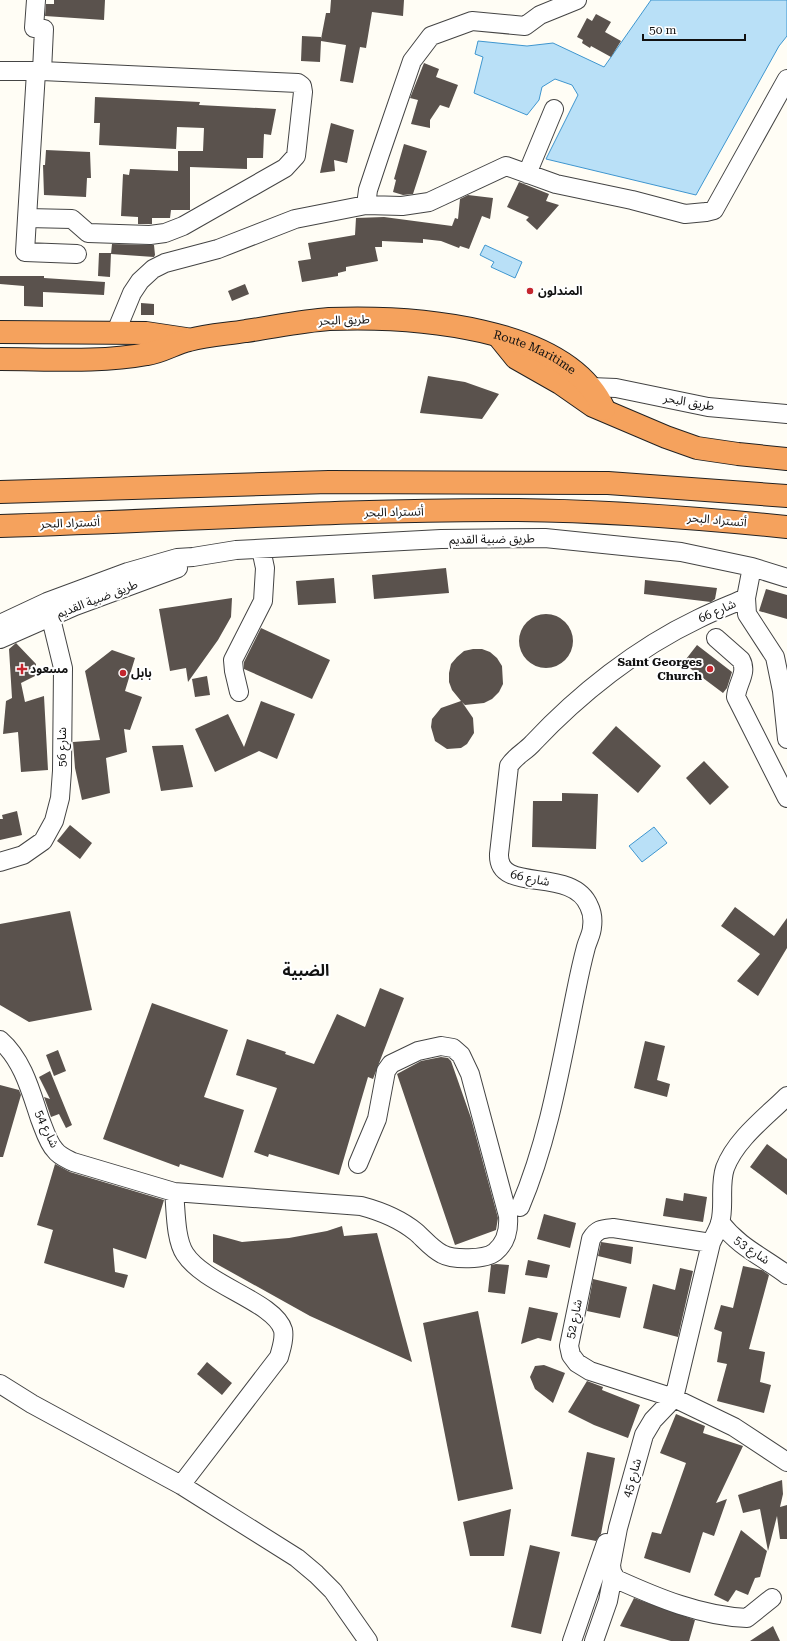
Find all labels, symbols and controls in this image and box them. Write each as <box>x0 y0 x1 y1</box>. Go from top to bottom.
scale bar <box>643 16 745 42</box>
text: 50 m <box>649 23 676 37</box>
place label: المندلون <box>538 284 583 298</box>
marker: المندلون <box>525 286 535 296</box>
street label: طريق البحر <box>317 312 370 329</box>
street label: Route Maritime <box>492 327 579 377</box>
street label: طريق البحر <box>661 390 715 414</box>
street label: أتستراد البحر <box>363 504 424 520</box>
street label: أتستراد البحر <box>686 510 748 530</box>
street label: أتستراد البحر <box>39 514 100 531</box>
street label: طريق ضبية القديم <box>449 531 535 549</box>
street label: طريق ضبية القديم <box>54 577 140 623</box>
street label: شارع 66 <box>696 596 739 627</box>
place label: Saint Georges Church <box>617 655 702 683</box>
place label: مسعود <box>30 662 68 676</box>
marker: مسعود <box>17 664 27 674</box>
marker: Saint Georges Church <box>705 664 715 674</box>
place label: بابل <box>131 666 152 680</box>
marker: بابل <box>118 668 128 678</box>
street label: شارع 56 <box>55 727 71 767</box>
street label: شارع 66 <box>509 867 551 891</box>
district label: الضبية <box>283 961 329 980</box>
street label: شارع 54 <box>30 1108 62 1151</box>
street label: شارع 53 <box>730 1233 772 1269</box>
street label: شارع 52 <box>563 1298 587 1340</box>
street label: شارع 45 <box>620 1457 646 1500</box>

